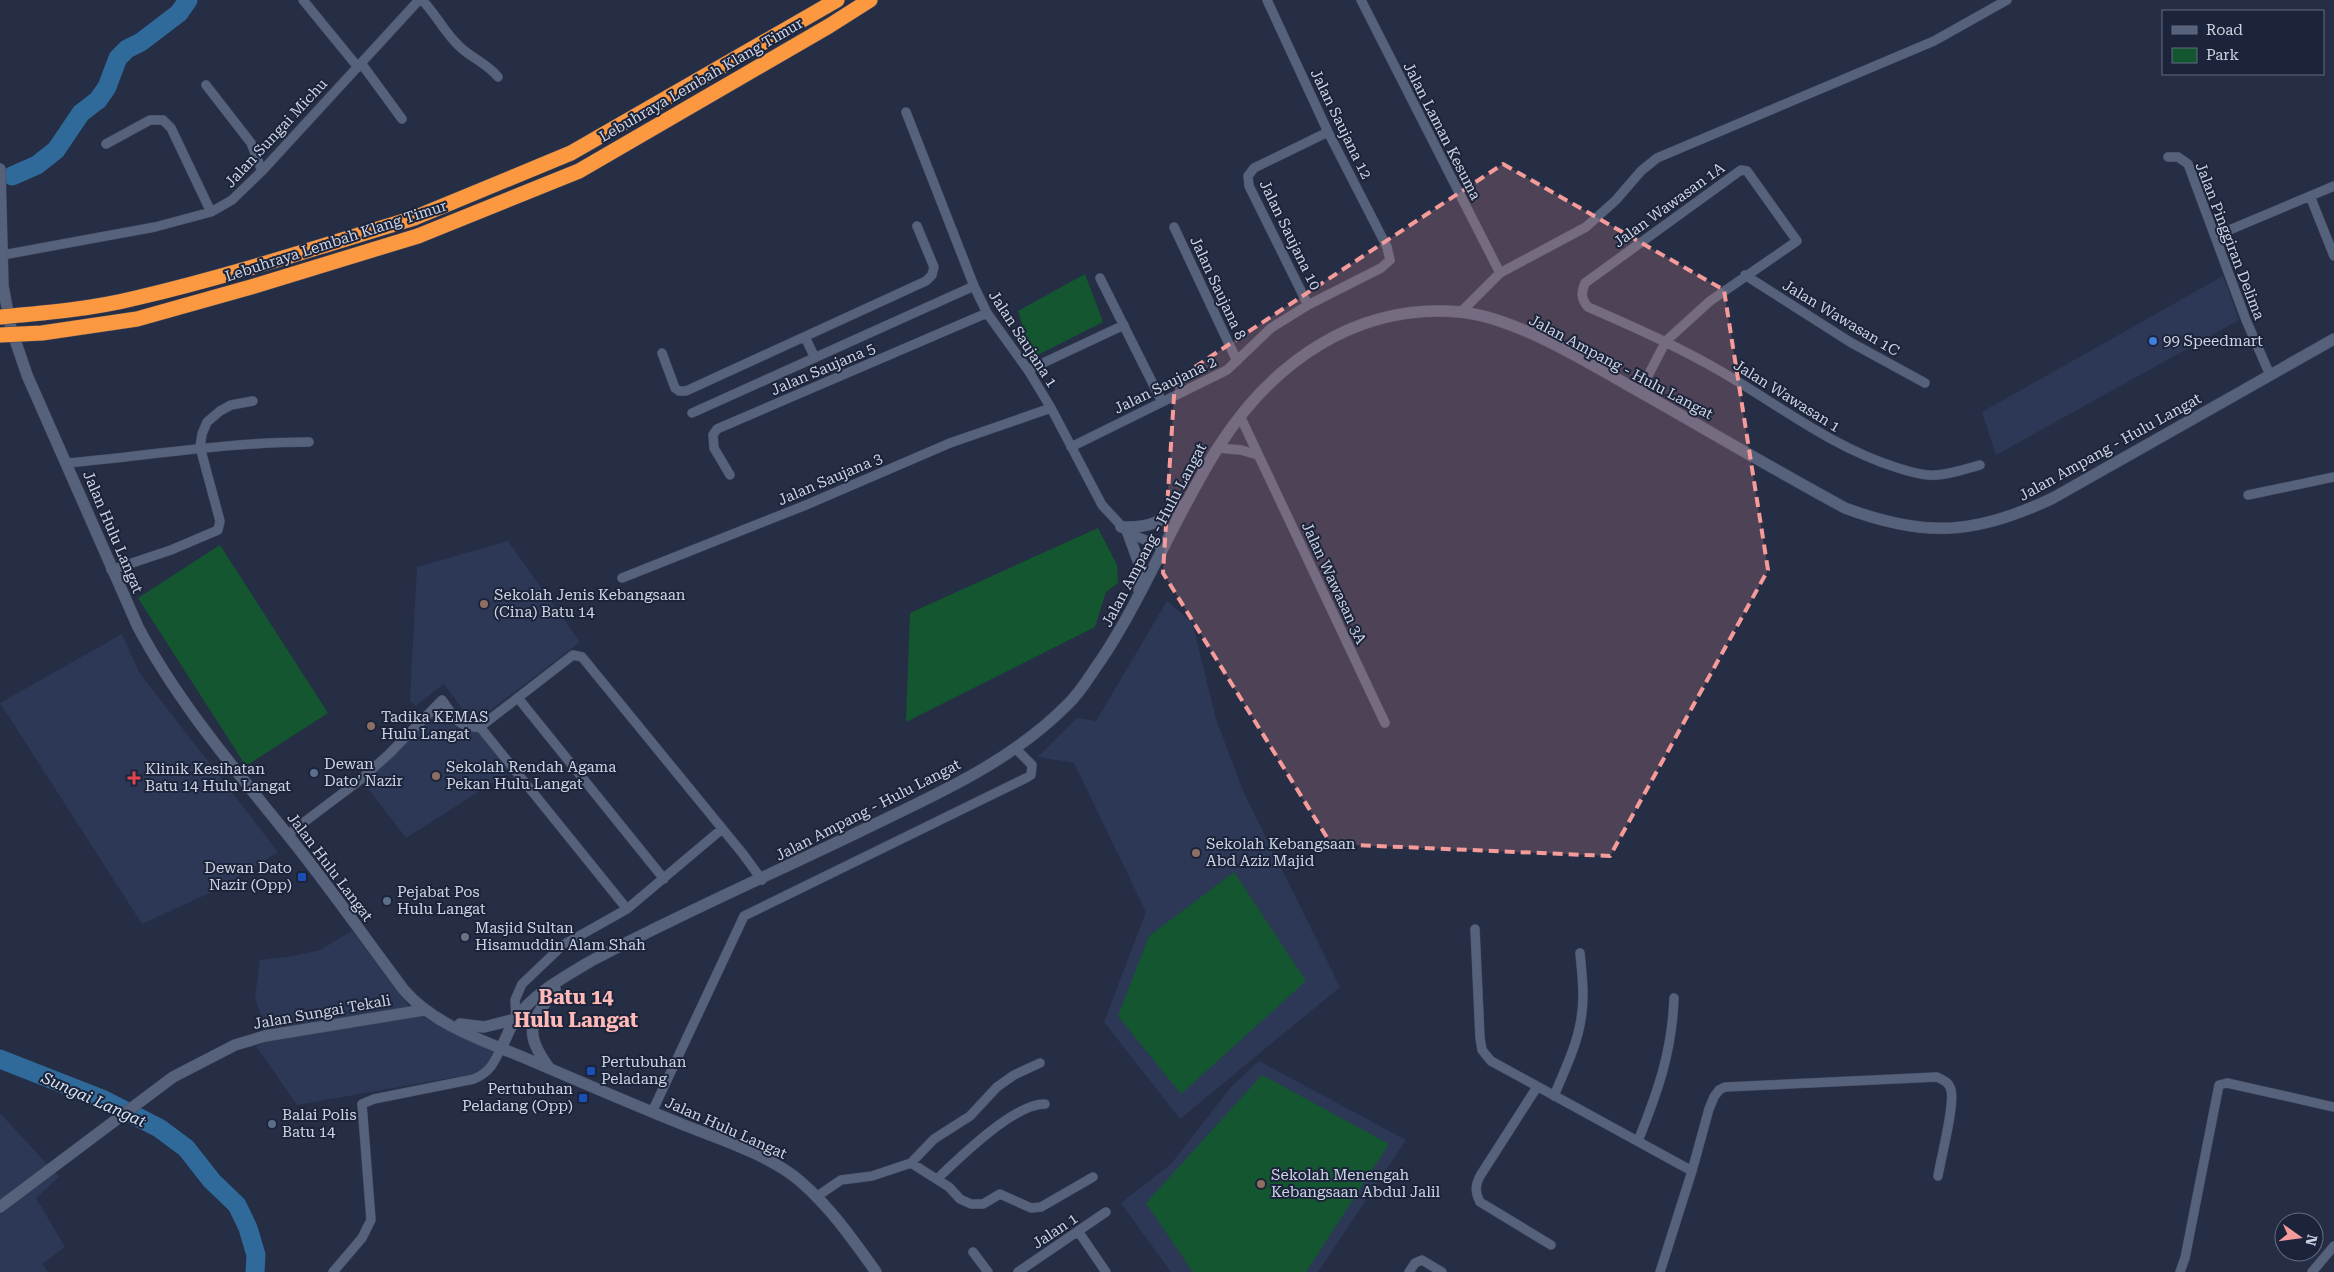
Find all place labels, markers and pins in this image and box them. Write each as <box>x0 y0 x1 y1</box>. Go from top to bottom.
place label: 99 Speedmart <box>2163 332 2263 350</box>
marker: 99 Speedmart <box>2147 335 2159 347</box>
place label: Sekolah Jenis Kebangsaan (Cina) Batu 14 <box>494 586 686 621</box>
marker: Sekolah Jenis Kebangsaan (Cina) Batu 14 <box>478 598 490 610</box>
place label: Tadika KEMAS Hulu Langat <box>381 708 488 743</box>
marker: Tadika KEMAS Hulu Langat <box>365 720 377 732</box>
place label: Dewan Dato' Nazir <box>324 755 403 790</box>
place label: Sekolah Rendah Agama Pekan Hulu Langat <box>446 758 616 793</box>
place label: Klinik Kesihatan Batu 14 Hulu Langat <box>145 760 291 795</box>
marker: Dewan Dato' Nazir <box>308 767 320 779</box>
marker: Sekolah Rendah Agama Pekan Hulu Langat <box>430 770 442 782</box>
marker: Klinik Kesihatan Batu 14 Hulu Langat <box>127 771 141 785</box>
place label: Sekolah Kebangsaan Abd Aziz Majid <box>1206 835 1356 870</box>
marker: Sekolah Kebangsaan Abd Aziz Majid <box>1190 847 1202 859</box>
place label: Dewan Dato Nazir (Opp) <box>204 859 292 894</box>
marker: Dewan Dato Nazir (Opp) <box>296 871 308 883</box>
place label: Pejabat Pos Hulu Langat <box>397 883 486 918</box>
marker: Pejabat Pos Hulu Langat <box>381 895 393 907</box>
place label: Masjid Sultan Hisamuddin Alam Shah <box>475 919 646 954</box>
marker: Masjid Sultan Hisamuddin Alam Shah <box>459 931 471 943</box>
place label: Pertubuhan Peladang <box>601 1053 687 1088</box>
marker: Pertubuhan Peladang <box>585 1065 597 1077</box>
place label: Pertubuhan Peladang (Opp) <box>462 1080 573 1115</box>
marker: Pertubuhan Peladang (Opp) <box>577 1092 589 1104</box>
place label: Balai Polis Batu 14 <box>282 1106 357 1141</box>
marker: Balai Polis Batu 14 <box>266 1118 278 1130</box>
place label: Sekolah Menengah Kebangsaan Abdul Jalil <box>1271 1166 1441 1201</box>
marker: Sekolah Menengah Kebangsaan Abdul Jalil <box>1255 1178 1267 1190</box>

